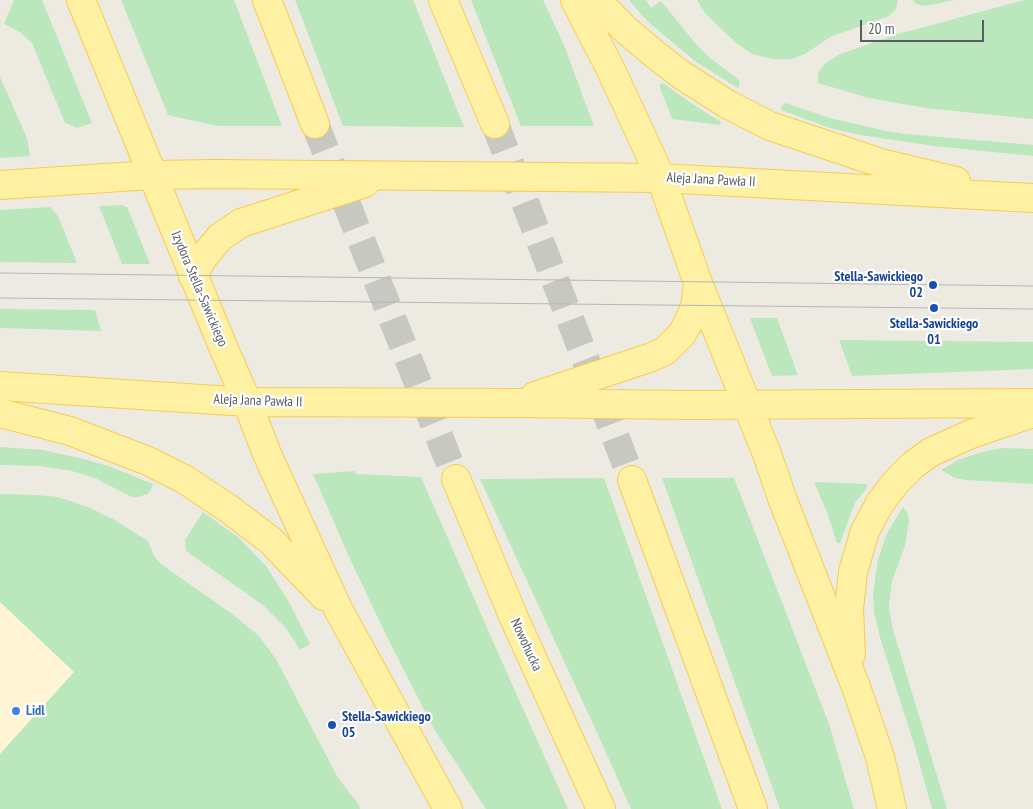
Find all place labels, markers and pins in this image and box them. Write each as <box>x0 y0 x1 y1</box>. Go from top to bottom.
place label: Stella-Sawickiego 02 <box>834 269 923 302</box>
marker: Stella-Sawickiego 02 <box>927 279 939 291</box>
marker: Stella-Sawickiego 01 <box>928 302 940 314</box>
place label: Stella-Sawickiego 01 <box>890 316 978 348</box>
place label: Lidl <box>26 703 45 719</box>
marker: Lidl <box>10 705 22 717</box>
place label: Stella-Sawickiego 05 <box>342 709 431 742</box>
marker: Stella-Sawickiego 05 <box>326 719 338 731</box>

